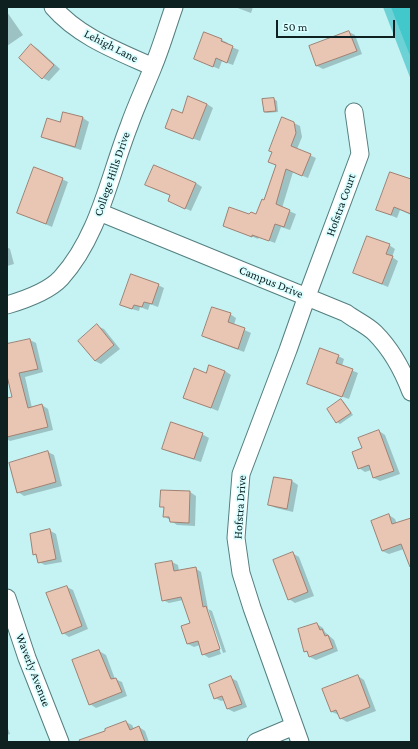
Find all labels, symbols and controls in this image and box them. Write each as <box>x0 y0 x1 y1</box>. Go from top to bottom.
scale bar <box>278 12 397 38</box>
text: 50 m <box>283 20 307 34</box>
street label: Lehigh Lane <box>82 26 140 66</box>
street label: College Hills Drive <box>91 130 133 218</box>
street label: Hofstra Court <box>323 172 359 238</box>
street label: Campus Drive <box>237 263 305 301</box>
street label: Hofstra Drive <box>231 475 249 539</box>
street label: Waverly Avenue <box>12 631 54 709</box>

